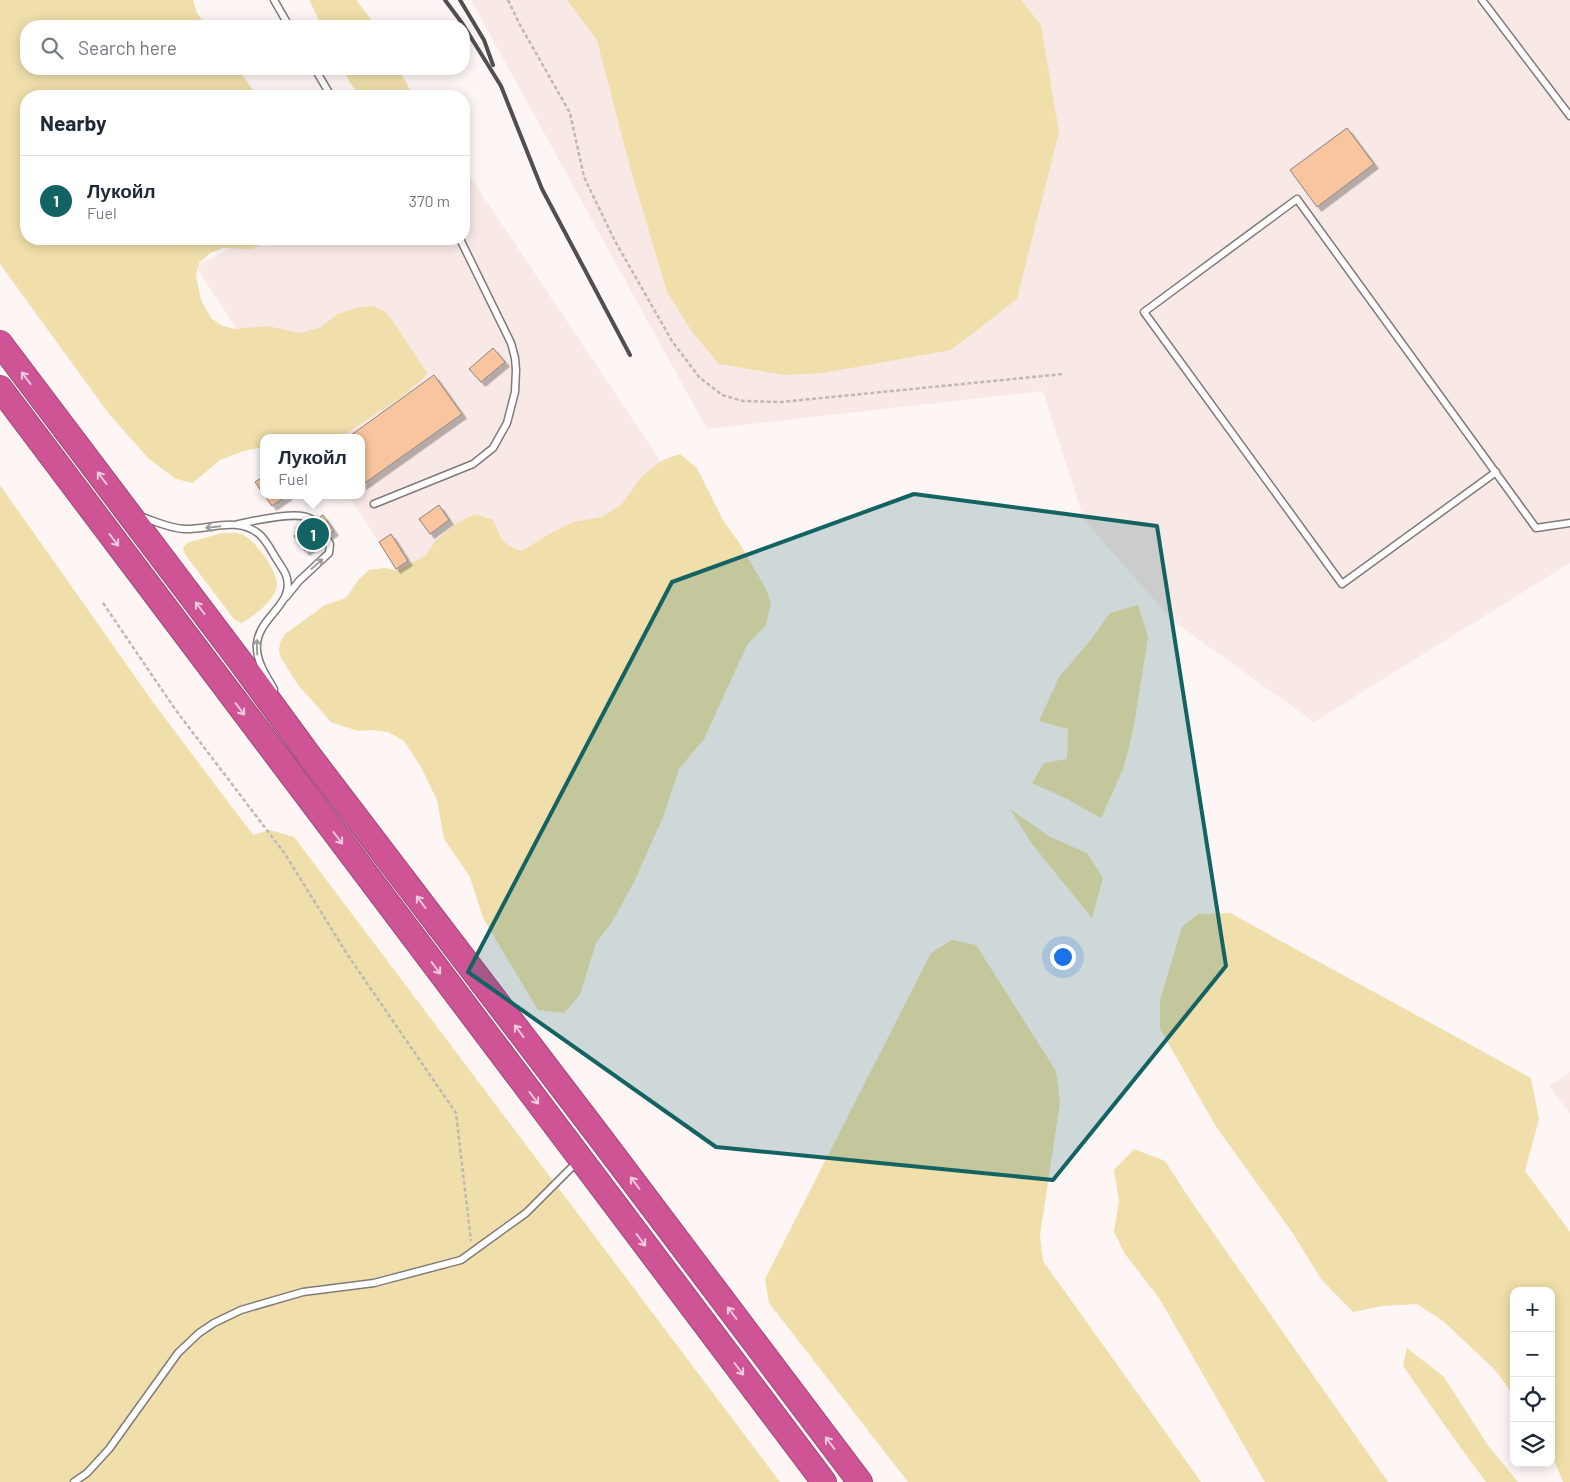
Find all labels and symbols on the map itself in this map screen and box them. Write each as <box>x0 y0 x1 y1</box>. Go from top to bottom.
one-way arrow <box>21 372 32 385</box>
one-way arrow <box>97 472 108 485</box>
pin: 1 <box>297 515 329 553</box>
one-way arrow <box>205 522 221 532</box>
one-way arrow <box>109 533 119 547</box>
one-way arrow <box>311 559 324 570</box>
one-way arrow <box>195 602 206 615</box>
one-way arrow <box>253 640 262 656</box>
one-way arrow <box>235 702 245 716</box>
one-way arrow <box>333 831 343 845</box>
one-way arrow <box>415 896 426 909</box>
your location <box>1050 944 1076 970</box>
one-way arrow <box>431 961 441 975</box>
one-way arrow <box>514 1024 524 1038</box>
one-way arrow <box>529 1091 539 1105</box>
one-way arrow <box>629 1177 640 1190</box>
one-way arrow <box>636 1233 646 1247</box>
one-way arrow <box>727 1307 738 1320</box>
one-way arrow <box>733 1362 744 1375</box>
one-way arrow <box>825 1436 835 1450</box>

